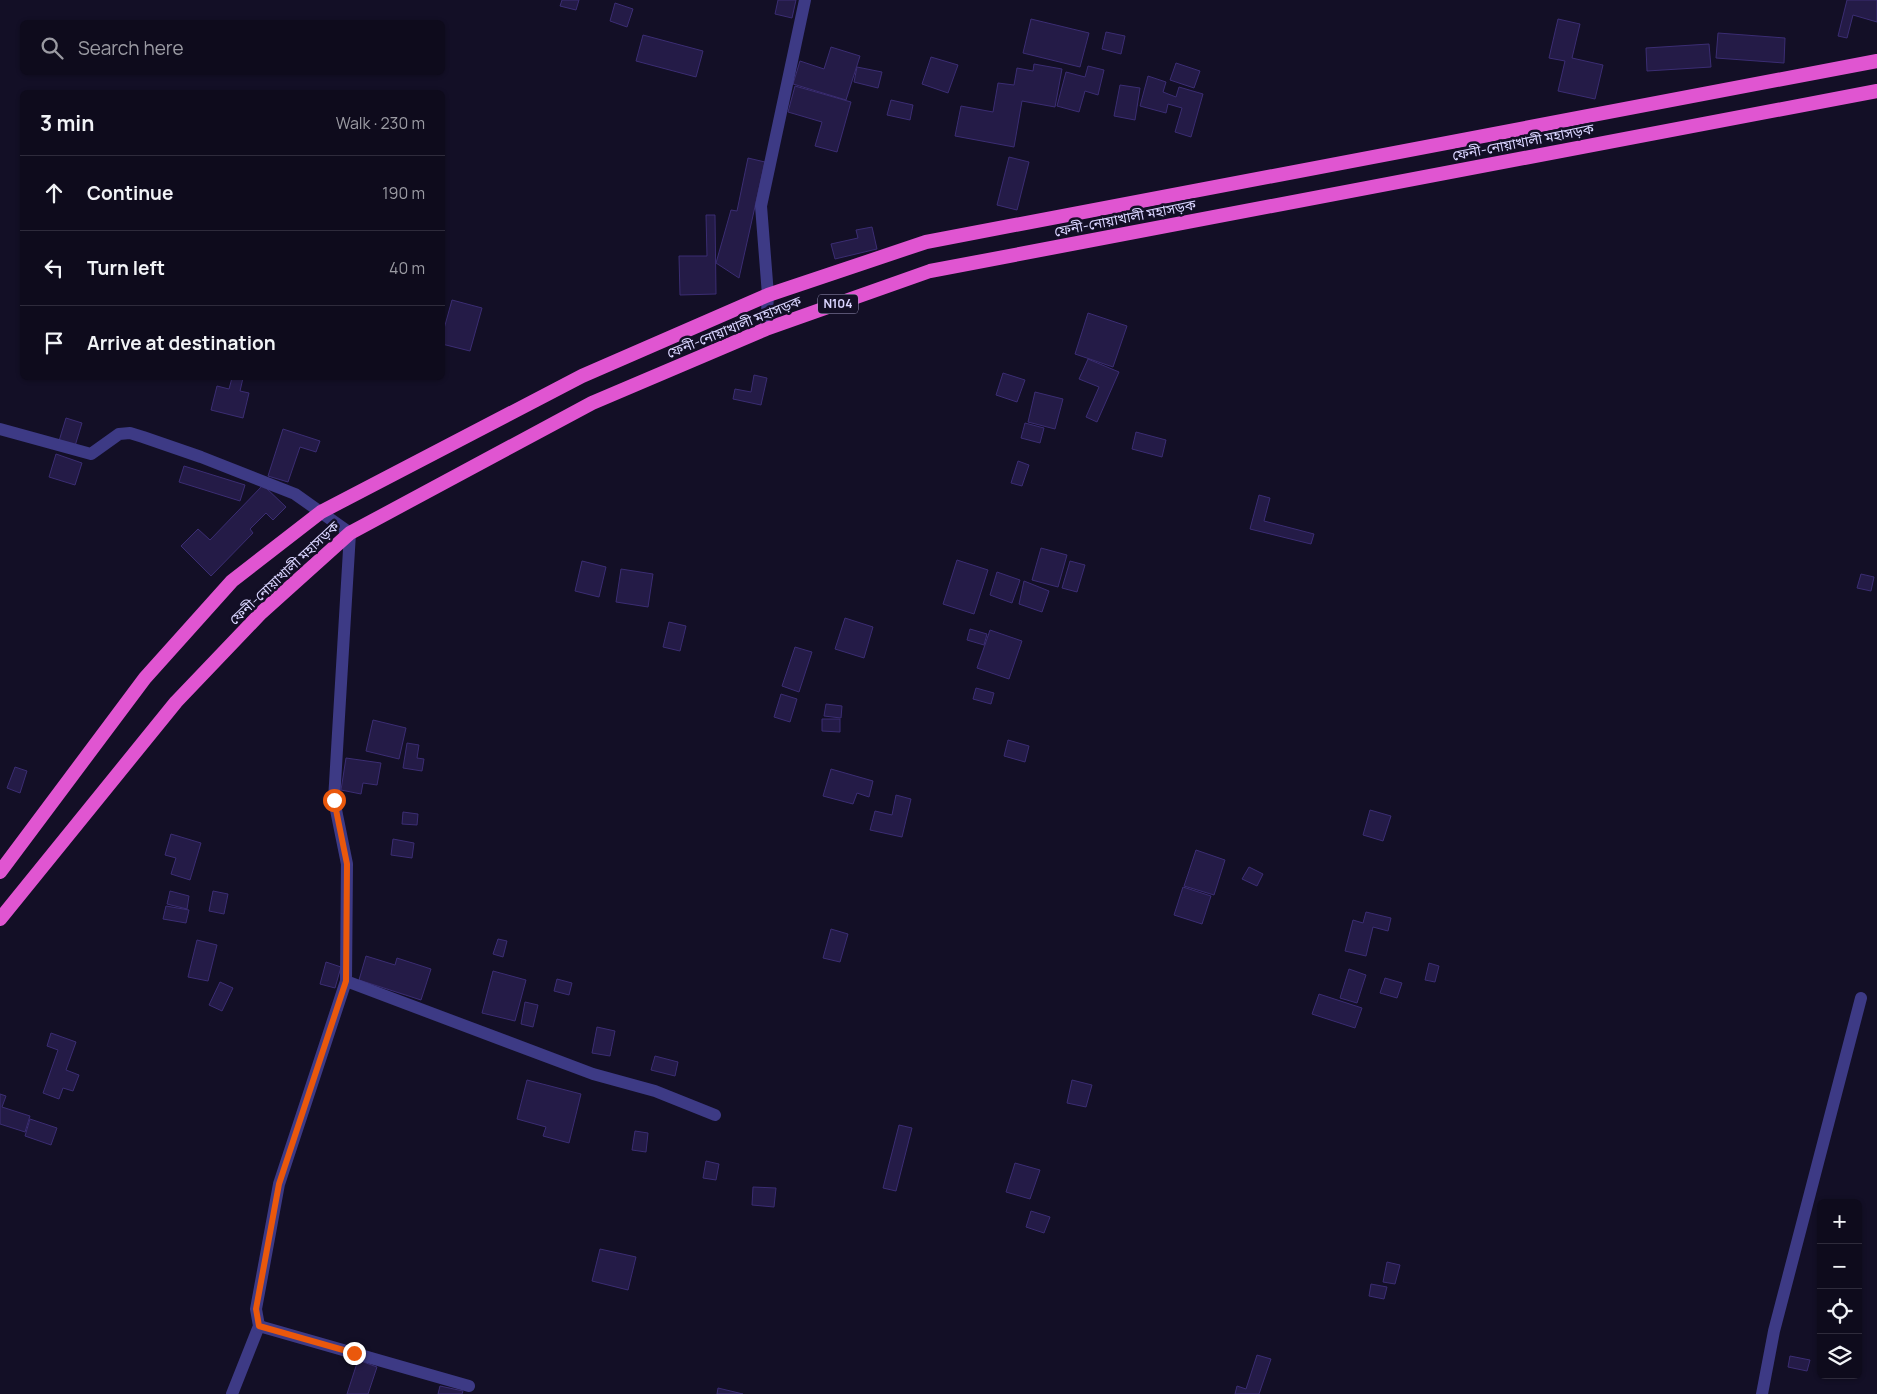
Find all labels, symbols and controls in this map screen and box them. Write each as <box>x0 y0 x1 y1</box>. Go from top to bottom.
search box <box>20 20 445 75</box>
icon: search <box>38 34 66 62</box>
text: Search here <box>78 35 184 61</box>
text: 3 min <box>40 109 94 137</box>
text: Walk · 230 m <box>336 112 425 134</box>
street label: ফেনী-নোয়াখালী মহাসড়ক <box>1450 118 1596 165</box>
icon: ahead <box>40 179 68 207</box>
text: Continue <box>87 180 173 206</box>
text: 190 m <box>382 182 425 204</box>
street label: ফেনী-নোয়াখালী মহাসড়ক <box>1052 194 1198 241</box>
icon: left <box>40 254 68 282</box>
text: Turn left <box>87 255 165 281</box>
text: 40 m <box>389 257 425 279</box>
street label: ফেনী-নোয়াখালী মহাসড়ক <box>664 291 805 362</box>
road number: N104 <box>818 294 858 314</box>
icon: arrive <box>40 329 68 357</box>
text: Arrive at destination <box>87 330 276 356</box>
street label: ফেনী-নোয়াখালী মহাসড়ক <box>225 516 343 629</box>
route start <box>323 789 346 812</box>
map controls <box>1817 1199 1862 1379</box>
button: + <box>1817 1199 1862 1244</box>
button: − <box>1817 1244 1862 1289</box>
button: locate <box>1817 1289 1862 1334</box>
button: layers <box>1817 1334 1862 1379</box>
route end <box>343 1342 366 1365</box>

